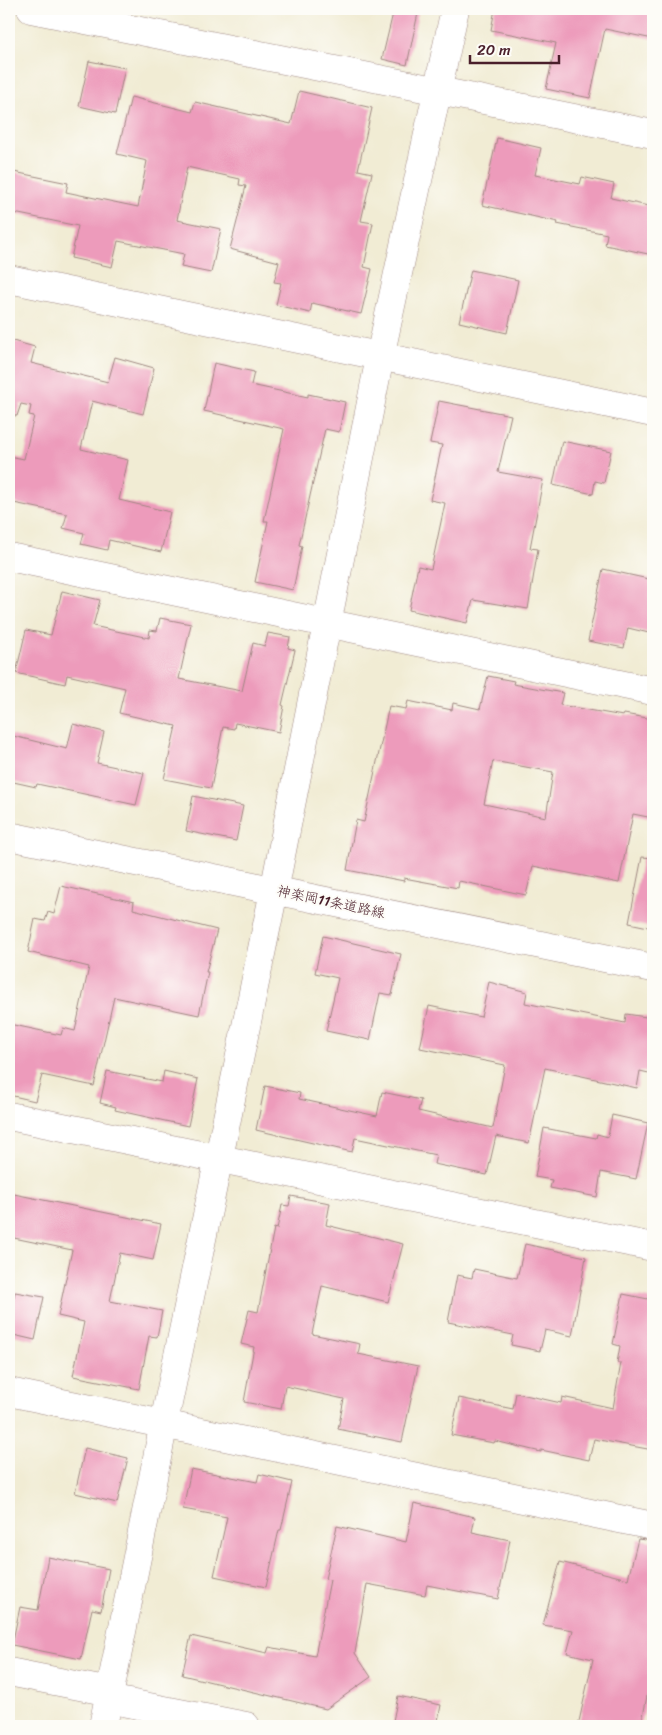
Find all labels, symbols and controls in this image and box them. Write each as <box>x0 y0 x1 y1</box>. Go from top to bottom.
scale bar <box>470 32 558 64</box>
text: 20 m <box>477 37 511 63</box>
street label: 神楽岡11条道路線 <box>275 878 387 926</box>

